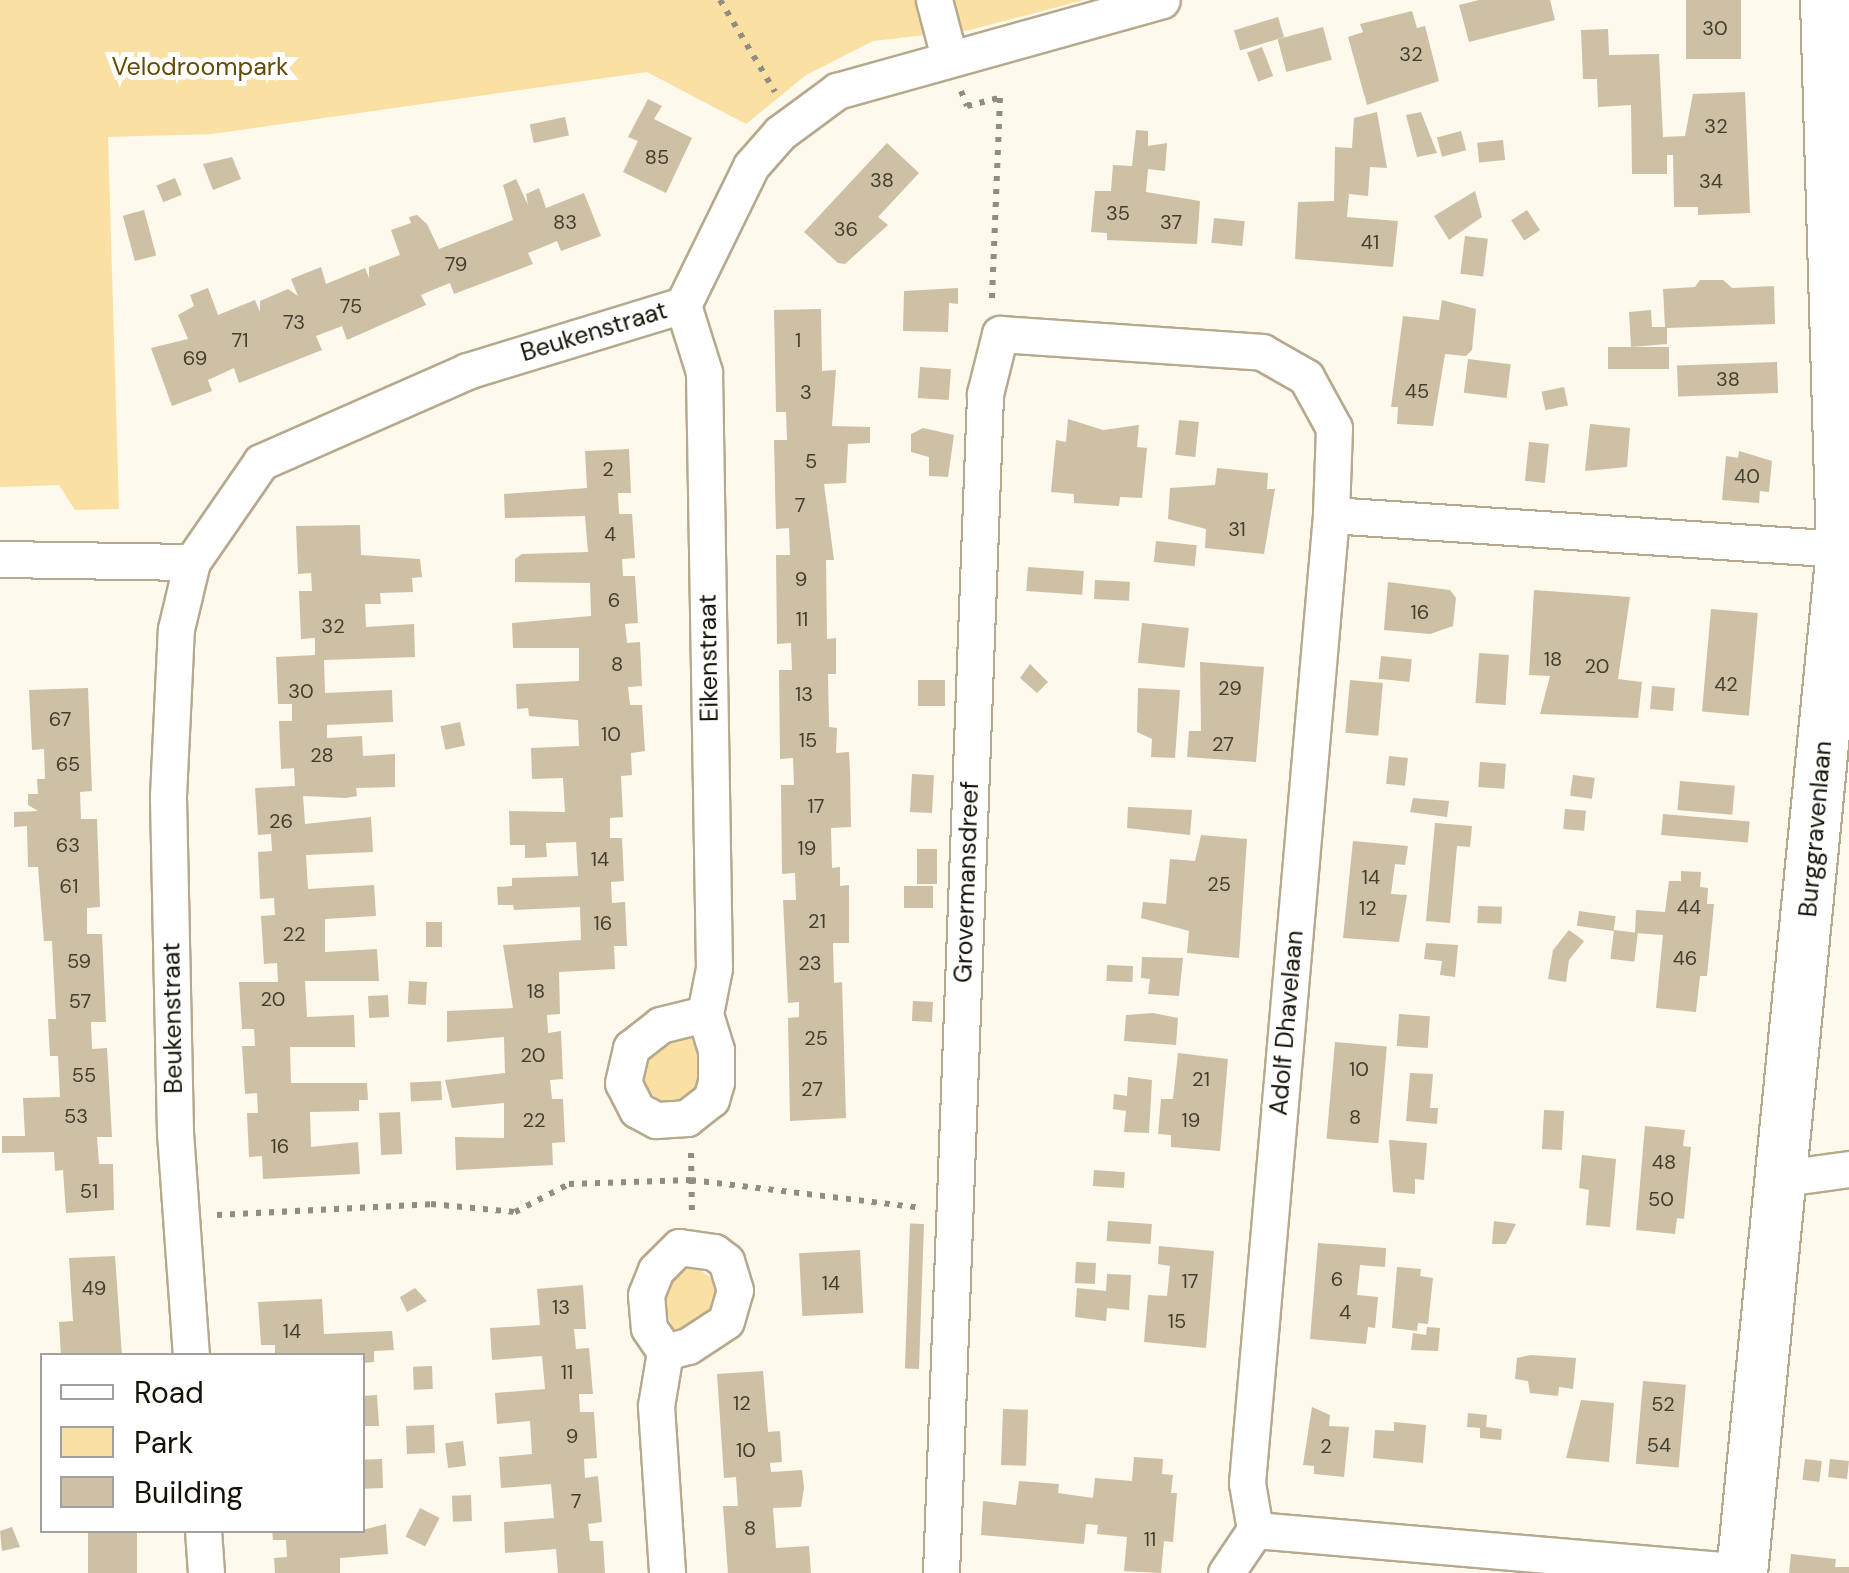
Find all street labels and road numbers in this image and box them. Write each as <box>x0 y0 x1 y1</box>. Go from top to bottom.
street label: Beukenstraat <box>517 296 671 368</box>
street label: Eikenstraat <box>693 594 725 722</box>
street label: Burggravenlaan <box>1793 740 1839 918</box>
street label: Grovermansdreef <box>948 781 986 983</box>
street label: Adolf Dhavelaan <box>1264 929 1310 1117</box>
street label: Beukenstraat <box>157 942 189 1094</box>

